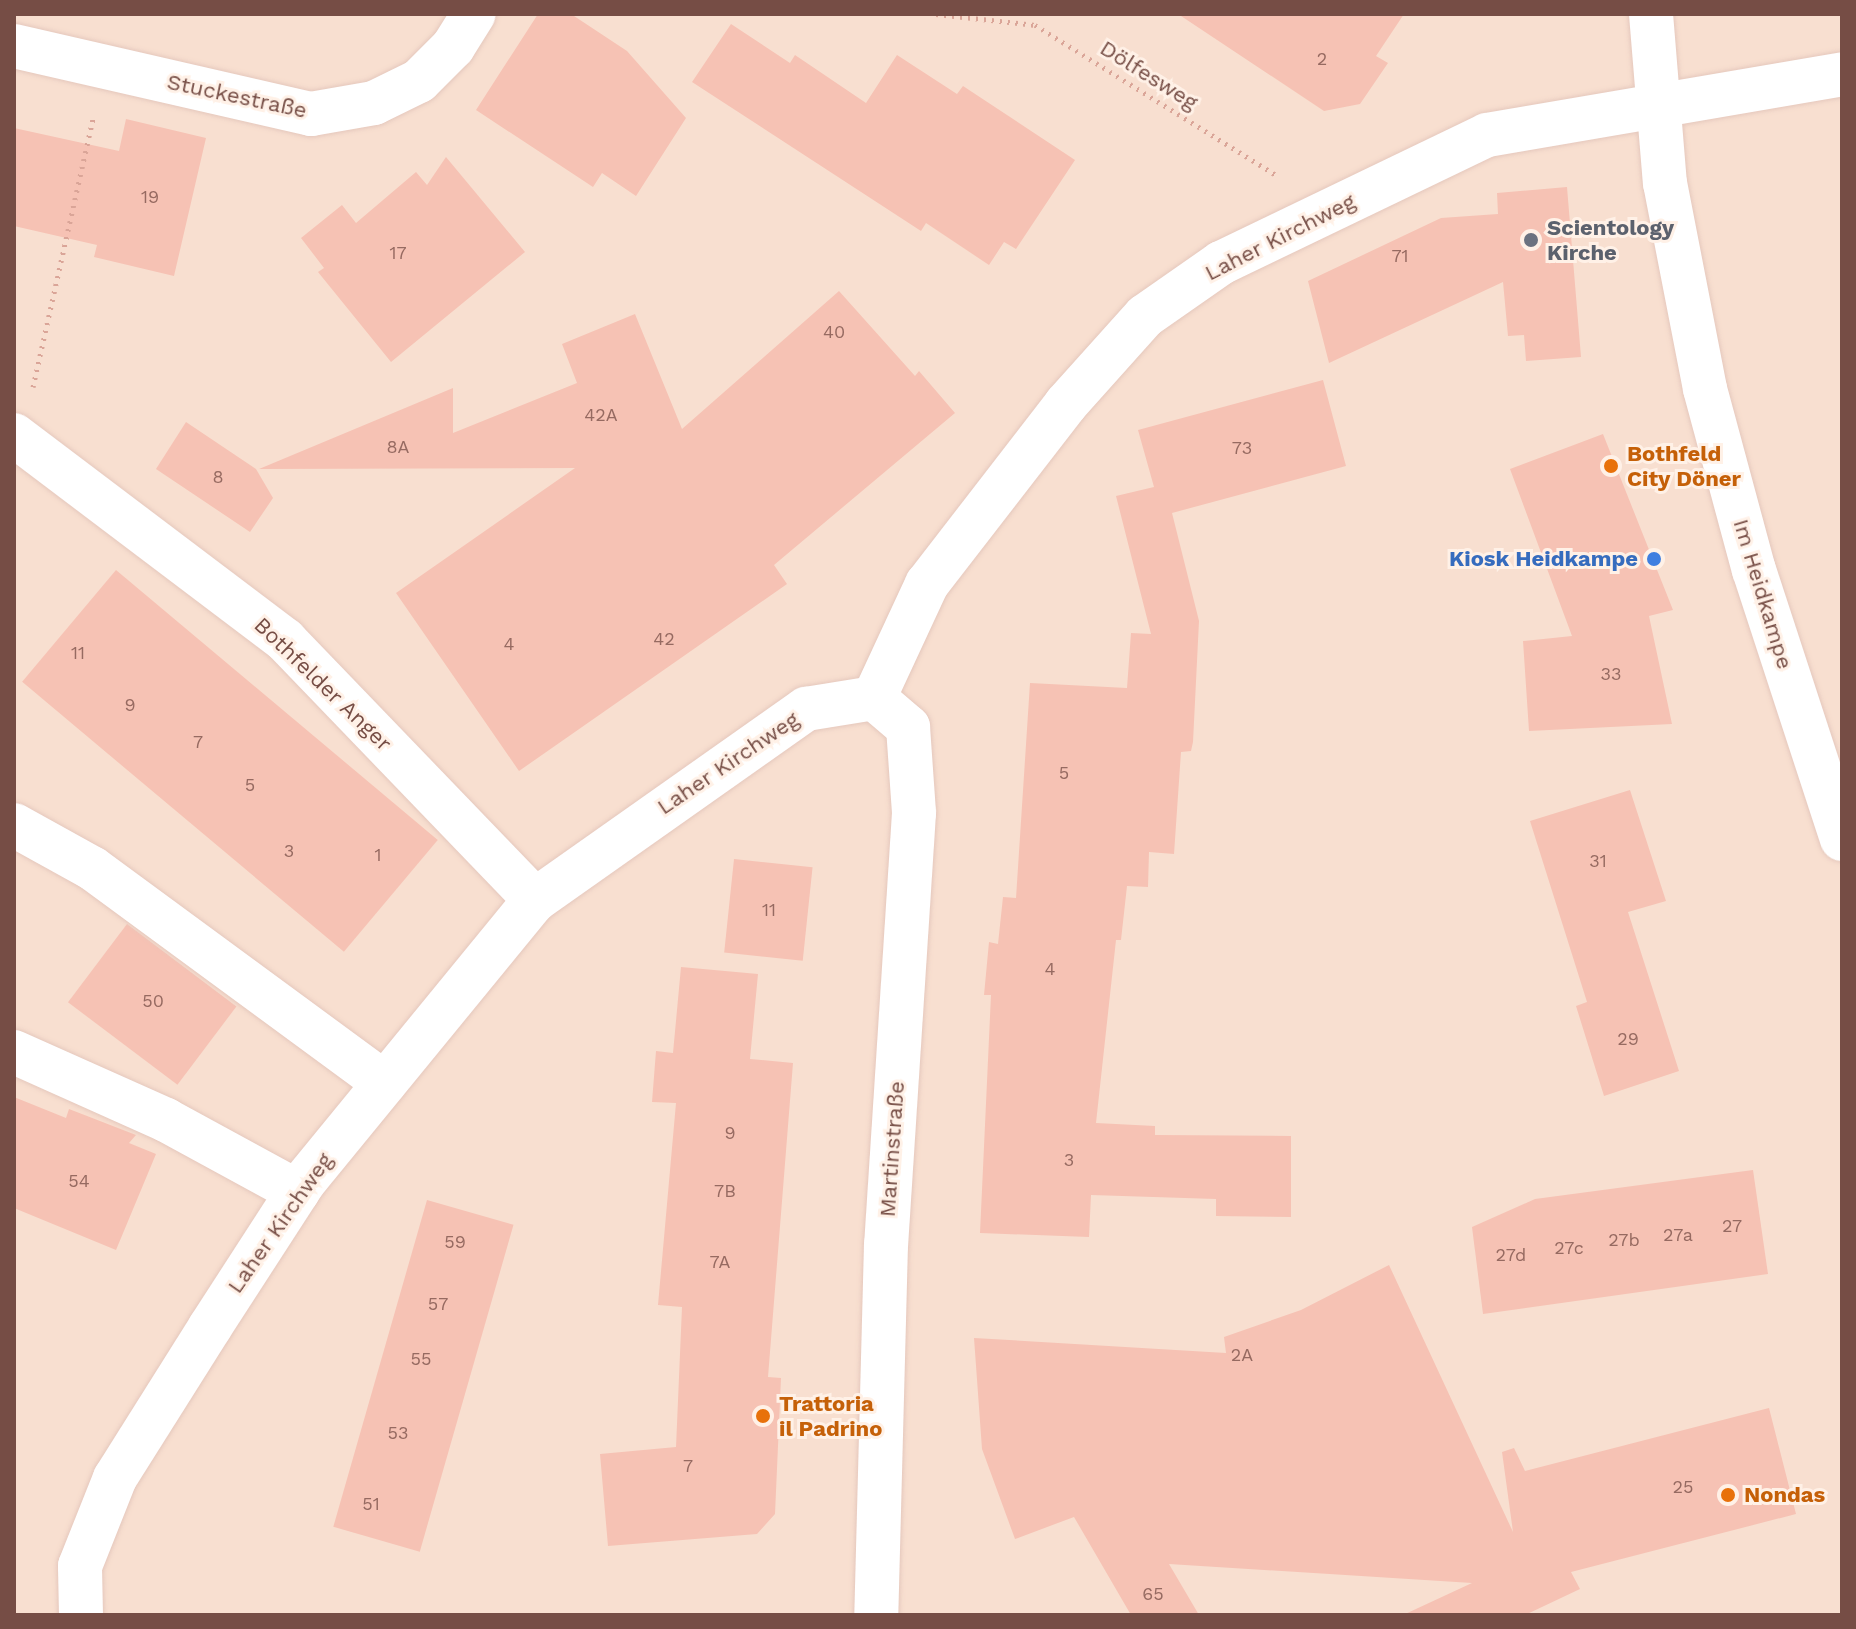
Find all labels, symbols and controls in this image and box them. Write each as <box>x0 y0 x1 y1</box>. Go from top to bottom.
street label: Dölfesweg <box>1095 35 1203 115</box>
house number: 2 <box>1317 48 1327 70</box>
street label: Stuckestraße <box>165 68 309 124</box>
house number: 19 <box>141 186 159 208</box>
street label: Laher Kirchweg <box>1200 188 1360 286</box>
place label: Scientology Kirche <box>1547 214 1674 266</box>
marker: Scientology Kirche <box>1522 231 1540 249</box>
house number: 17 <box>389 242 407 264</box>
house number: 71 <box>1391 245 1409 267</box>
house number: 40 <box>823 321 845 343</box>
house number: 42A <box>584 404 618 426</box>
house number: 8A <box>387 436 409 458</box>
house number: 73 <box>1232 437 1252 459</box>
place label: Bothfeld City Döner <box>1627 440 1741 492</box>
marker: Bothfeld City Döner <box>1602 457 1620 475</box>
house number: 8 <box>212 466 224 488</box>
street label: Im Heidkampe <box>1728 516 1798 672</box>
place label: Kiosk Heidkampe <box>1449 546 1638 572</box>
marker: Kiosk Heidkampe <box>1645 550 1663 568</box>
street label: Bothfelder Anger <box>248 611 398 757</box>
house number: 42 <box>653 628 675 650</box>
house number: 4 <box>504 633 514 655</box>
house number: 11 <box>71 642 85 664</box>
house number: 33 <box>1601 663 1621 685</box>
house number: 9 <box>124 694 136 716</box>
street label: Laher Kirchweg <box>652 706 804 820</box>
house number: 7 <box>193 731 203 753</box>
house number: 5 <box>1059 762 1069 784</box>
house number: 5 <box>245 774 255 796</box>
house number: 3 <box>284 840 294 862</box>
house number: 1 <box>374 844 382 866</box>
house number: 31 <box>1589 850 1607 872</box>
house number: 11 <box>762 899 776 921</box>
house number: 4 <box>1045 958 1055 980</box>
house number: 50 <box>142 990 164 1012</box>
house number: 29 <box>1617 1028 1639 1050</box>
street label: Martinstraße <box>874 1080 910 1218</box>
house number: 9 <box>724 1122 736 1144</box>
street label: Laher Kirchweg <box>222 1148 338 1298</box>
house number: 3 <box>1064 1149 1074 1171</box>
house number: 54 <box>68 1170 90 1192</box>
house number: 7B <box>714 1180 736 1202</box>
house number: 27 <box>1722 1215 1742 1237</box>
house number: 27a <box>1663 1224 1693 1246</box>
house number: 27b <box>1608 1229 1640 1251</box>
house number: 59 <box>444 1231 466 1253</box>
house number: 27c <box>1554 1237 1584 1259</box>
house number: 27d <box>1496 1244 1526 1266</box>
house number: 7A <box>710 1251 730 1273</box>
house number: 57 <box>428 1293 448 1315</box>
house number: 2A <box>1231 1344 1253 1366</box>
house number: 55 <box>411 1348 431 1370</box>
place label: Trattoria il Padrino <box>779 1390 883 1442</box>
marker: Trattoria il Padrino <box>754 1407 772 1425</box>
house number: 53 <box>388 1422 408 1444</box>
house number: 7 <box>683 1455 693 1477</box>
house number: 25 <box>1673 1476 1693 1498</box>
place label: Nondas <box>1744 1482 1825 1508</box>
marker: Nondas <box>1719 1486 1737 1504</box>
house number: 51 <box>362 1493 380 1515</box>
house number: 65 <box>1142 1583 1164 1605</box>

